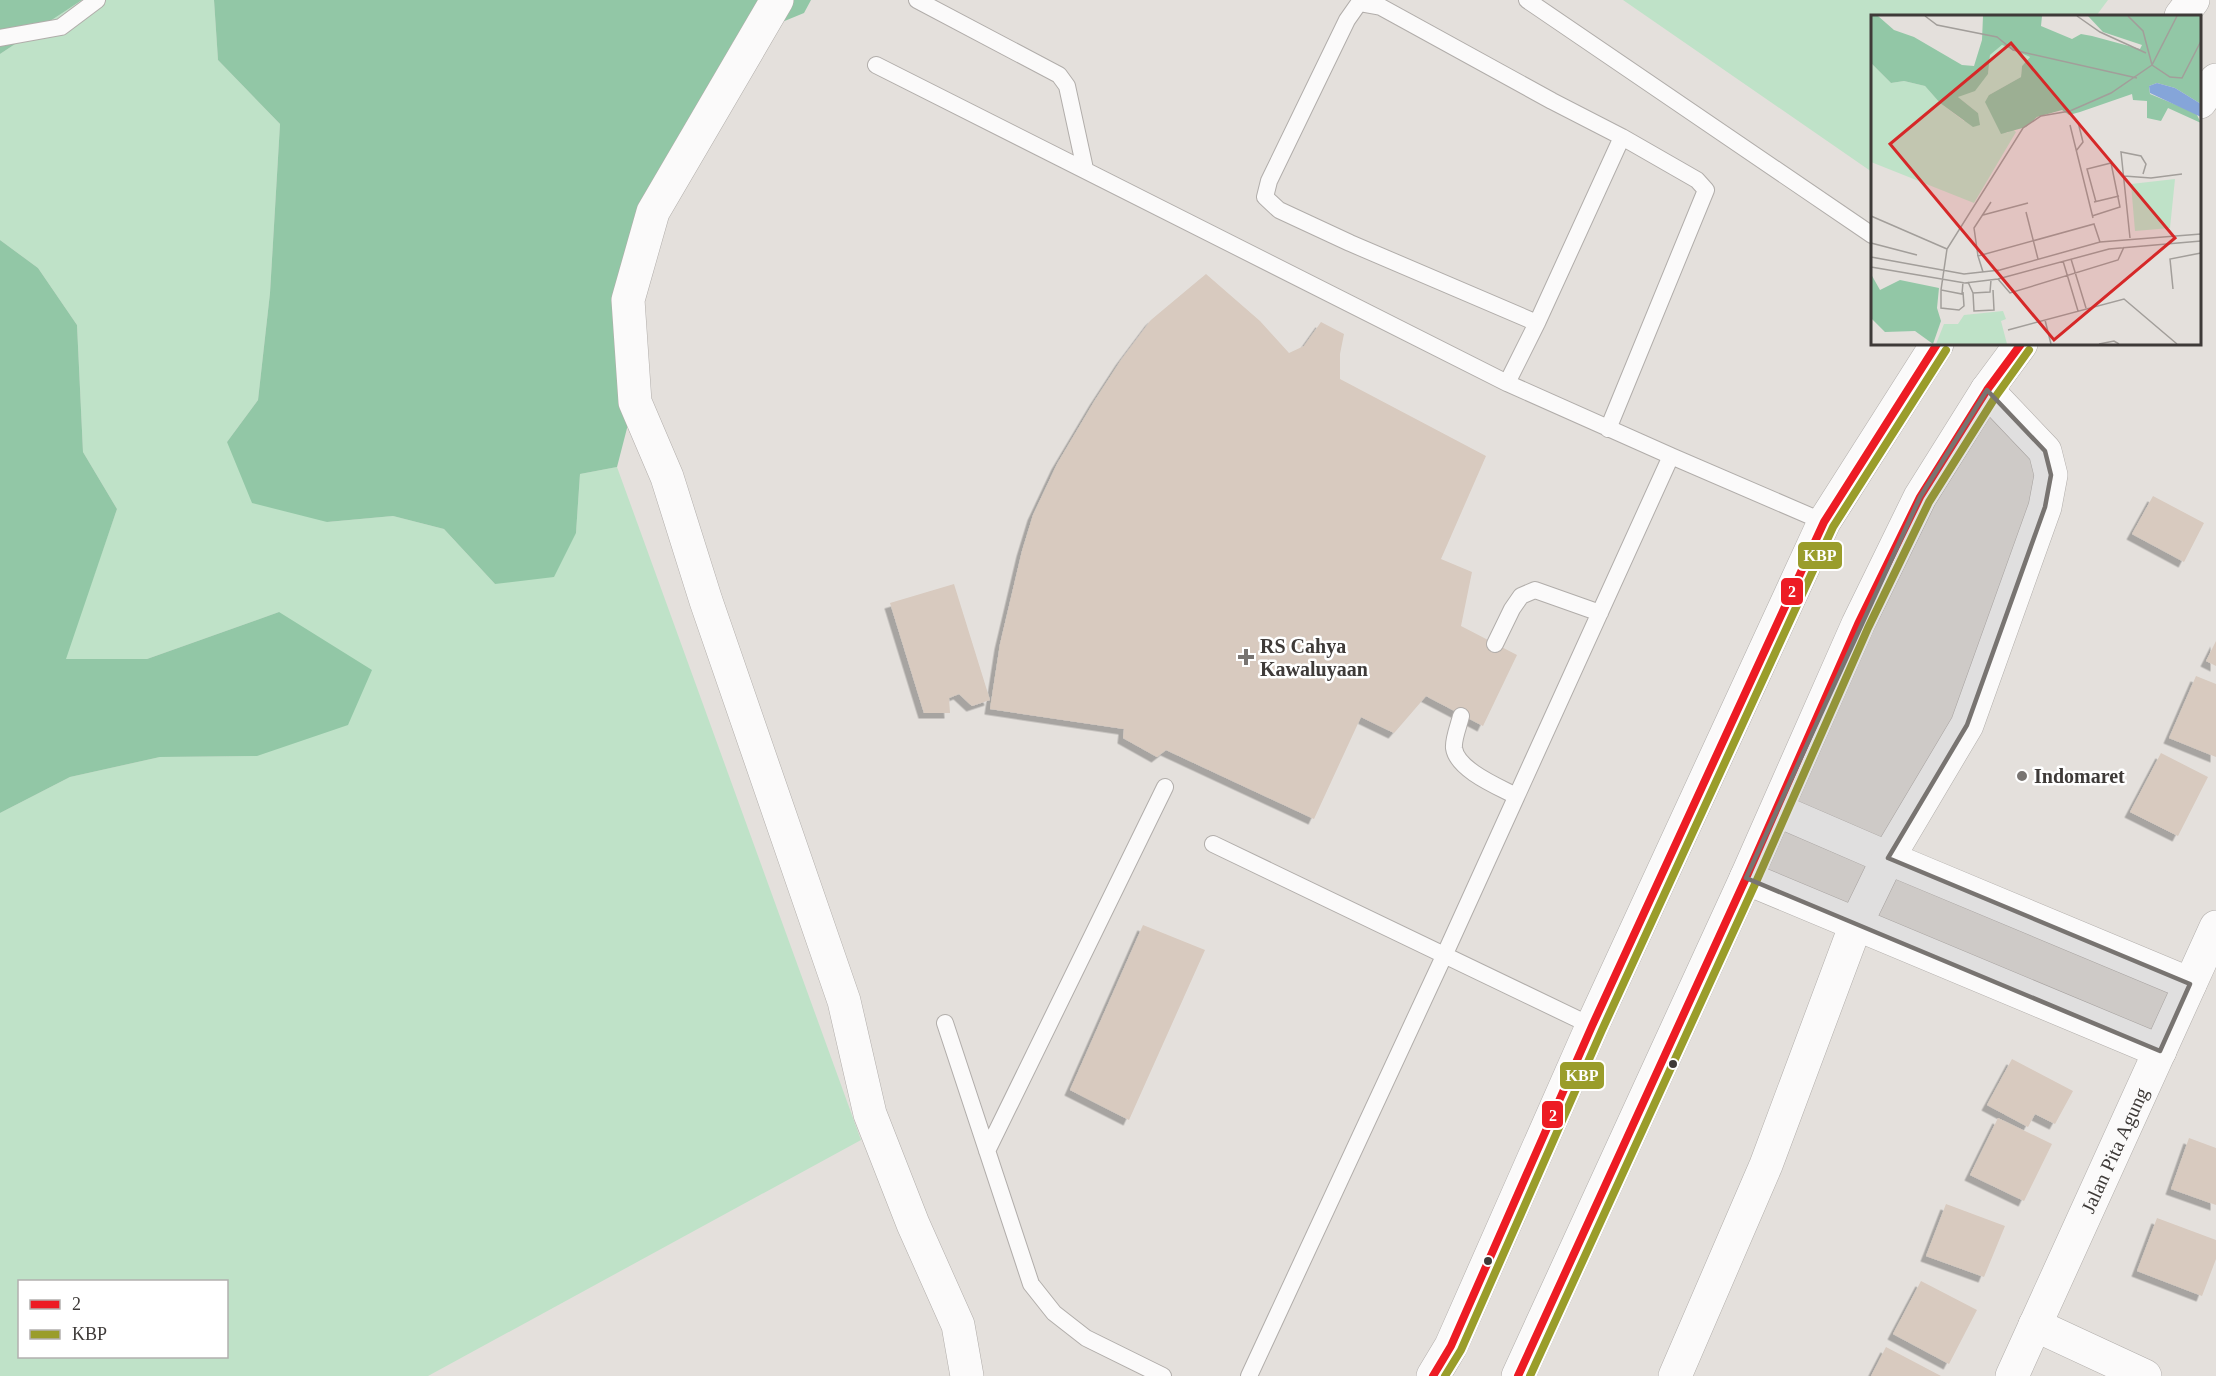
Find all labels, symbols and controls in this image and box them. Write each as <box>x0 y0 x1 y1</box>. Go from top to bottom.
inset map <box>1871 15 2201 345</box>
line badge: KBP <box>1797 541 1843 570</box>
text: KBP <box>1804 547 1837 564</box>
line badge: 2 <box>1780 577 1804 606</box>
text: 2 <box>1788 583 1796 600</box>
place label: RS Cahya Kawaluyaan <box>1260 635 1368 681</box>
marker: RS Cahya Kawaluyaan <box>1237 648 1255 666</box>
place label: Indomaret <box>2034 765 2125 787</box>
marker: Indomaret <box>2015 769 2029 783</box>
unlabelled marker <box>1667 1058 1679 1070</box>
line badge: KBP <box>1559 1061 1605 1090</box>
text: KBP <box>1566 1067 1599 1084</box>
street label: Jalan Pita Agung <box>2077 1084 2154 1217</box>
line badge: 2 <box>1541 1100 1564 1129</box>
text: 2 <box>1549 1107 1557 1124</box>
unlabelled marker <box>1482 1255 1494 1267</box>
legend <box>18 1280 228 1358</box>
text: 2 <box>72 1294 81 1314</box>
text: KBP <box>72 1324 107 1344</box>

